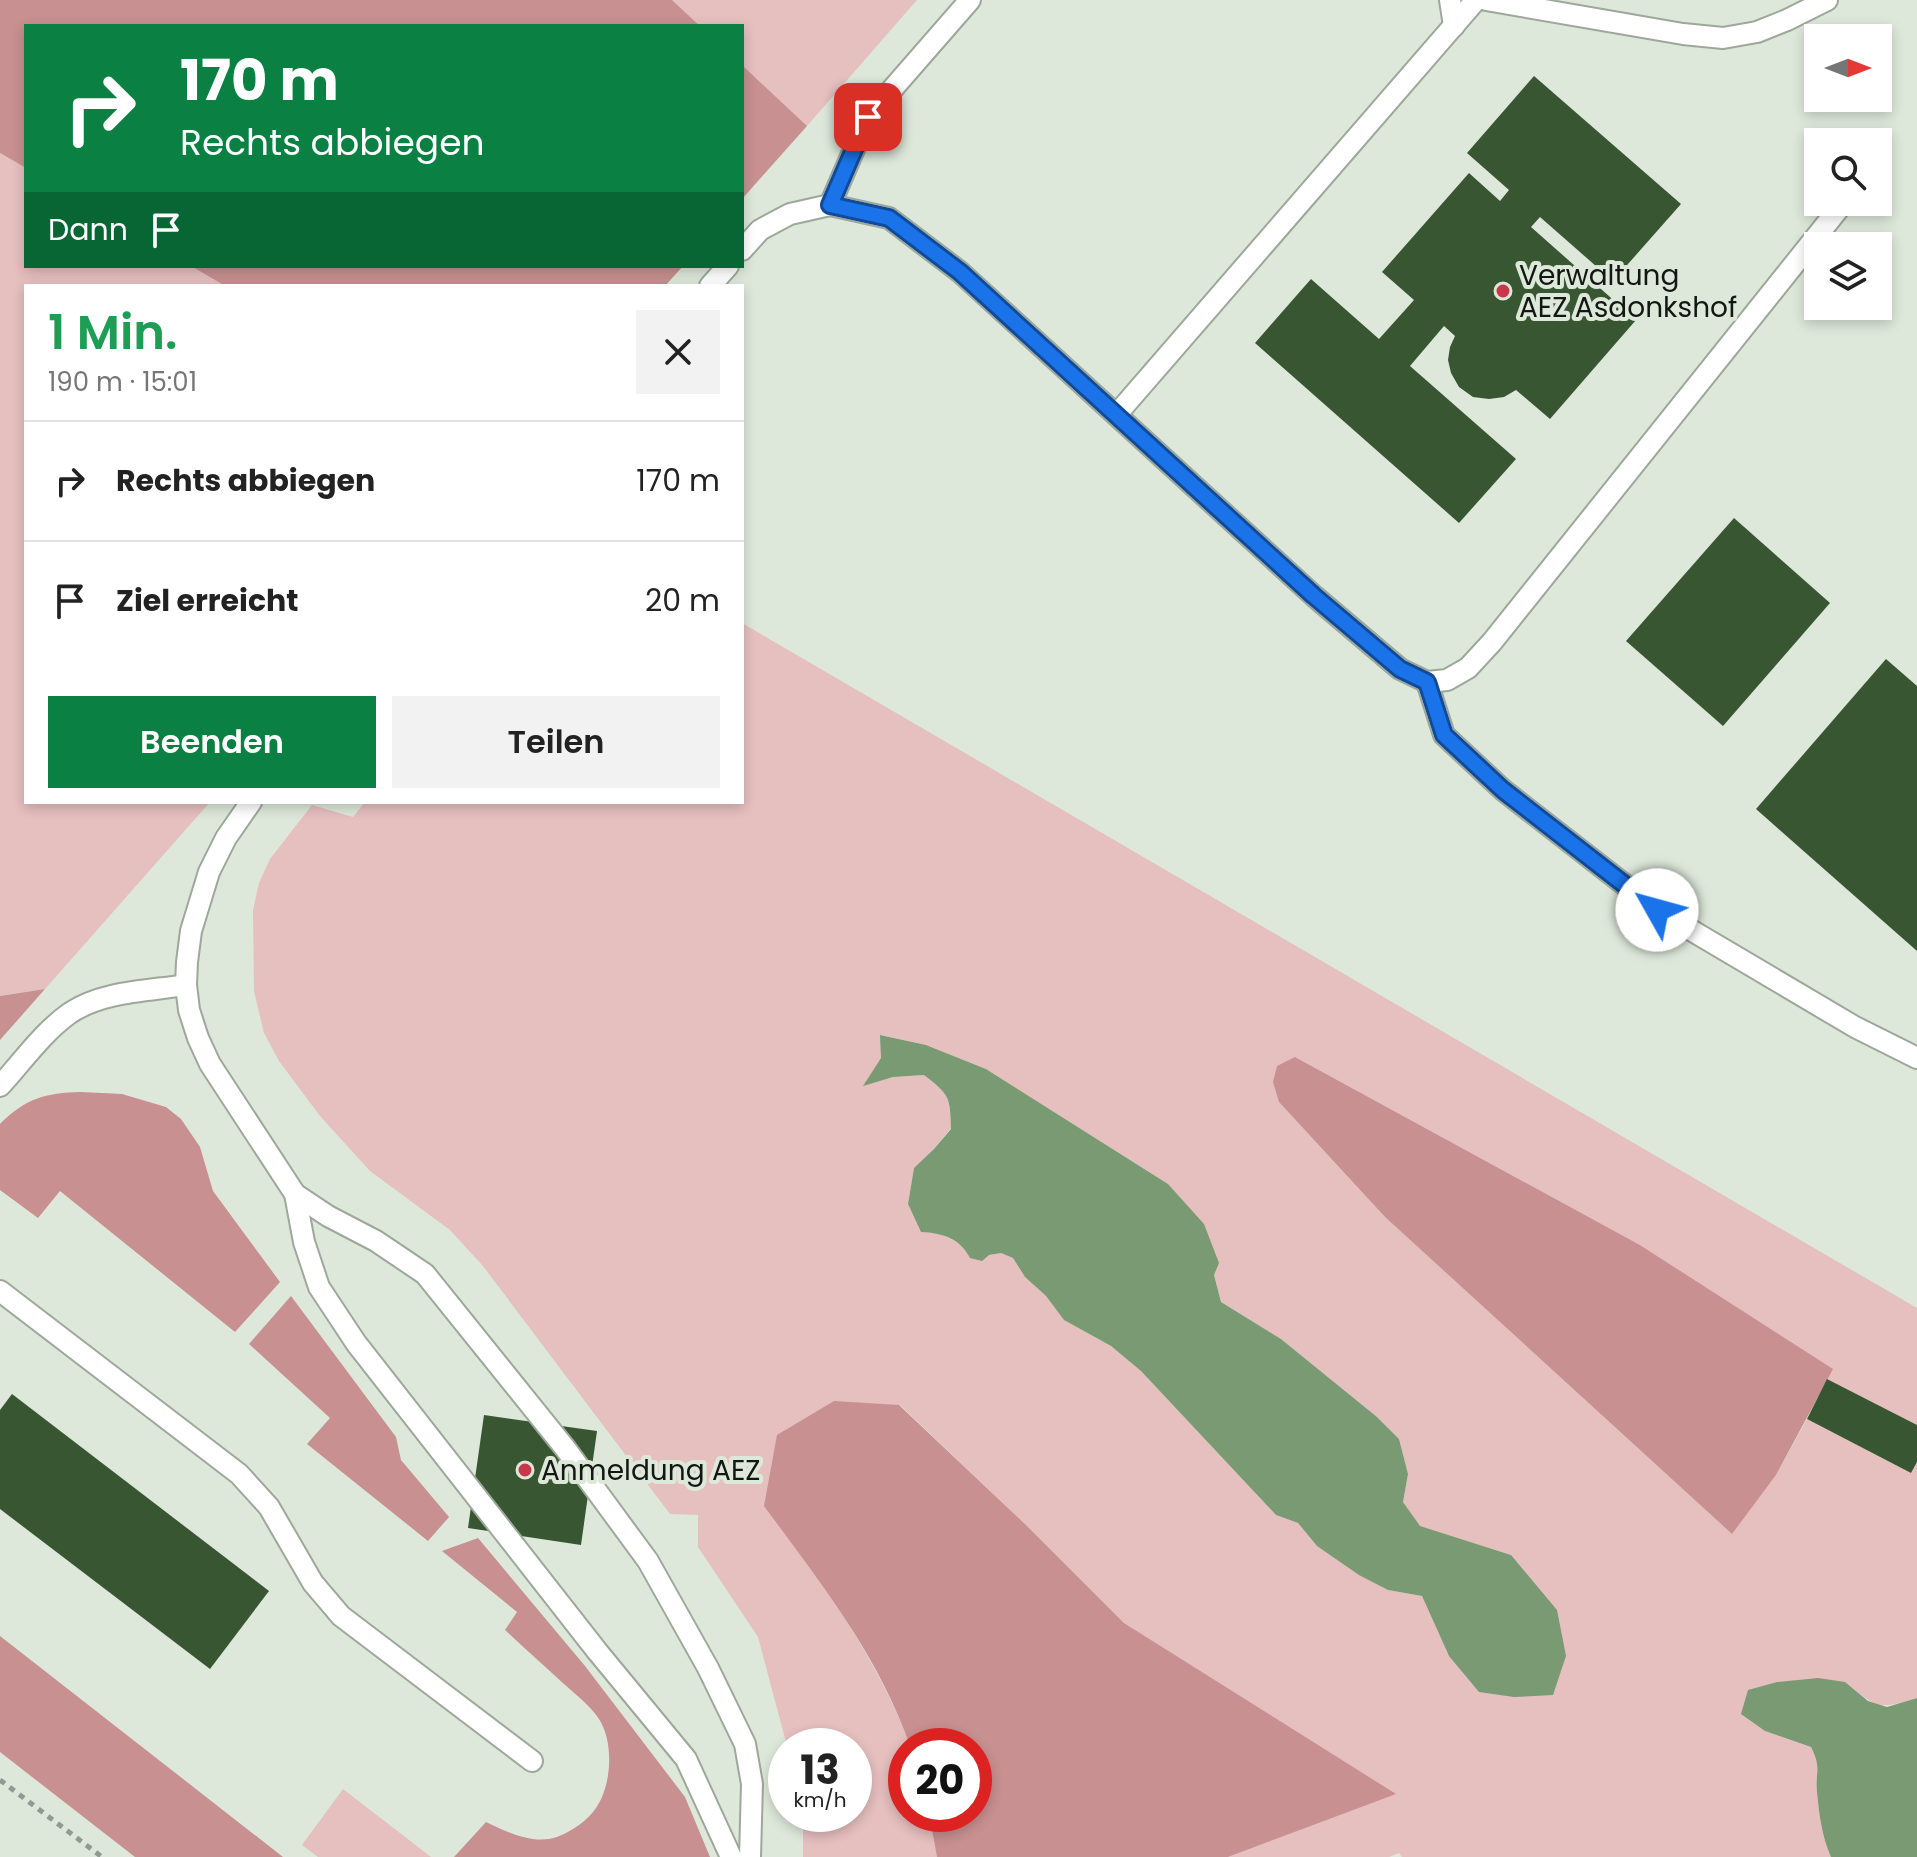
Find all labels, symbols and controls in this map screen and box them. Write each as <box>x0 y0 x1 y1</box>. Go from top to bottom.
north arrow <box>1804 24 1892 112</box>
map controls <box>1804 24 1892 320</box>
text: 170 m <box>180 41 339 120</box>
icon: right <box>48 56 152 160</box>
pin <box>834 83 902 151</box>
icon: arrive <box>846 95 890 139</box>
text: Rechts abbiegen <box>180 117 485 168</box>
button: search <box>1804 128 1892 216</box>
text: Dann <box>48 208 128 251</box>
icon: arrive <box>144 208 188 252</box>
button: layers <box>1804 232 1892 320</box>
place label: Verwaltung AEZ Asdonkshof <box>1519 256 1737 327</box>
marker: Verwaltung AEZ Asdonkshof <box>1494 282 1512 300</box>
text: 1 Min. <box>48 299 178 366</box>
button: close <box>636 310 720 394</box>
text: 190 m · 15:01 <box>48 364 197 400</box>
icon: right <box>48 459 92 503</box>
text: Rechts abbiegen <box>116 459 375 502</box>
text: 170 m <box>636 459 720 502</box>
icon: arrive <box>48 579 92 623</box>
text: Ziel erreicht <box>116 579 298 622</box>
text: 20 m <box>645 579 720 622</box>
button: Beenden <box>48 696 376 788</box>
button: Teilen <box>392 696 720 788</box>
position arrow <box>1615 868 1699 952</box>
place label: Anmeldung AEZ <box>541 1451 760 1490</box>
marker: Anmeldung AEZ <box>516 1461 534 1479</box>
speed limit sign: 20 <box>888 1728 992 1832</box>
text: 13 <box>800 1742 840 1798</box>
text: km/h <box>793 1786 847 1814</box>

